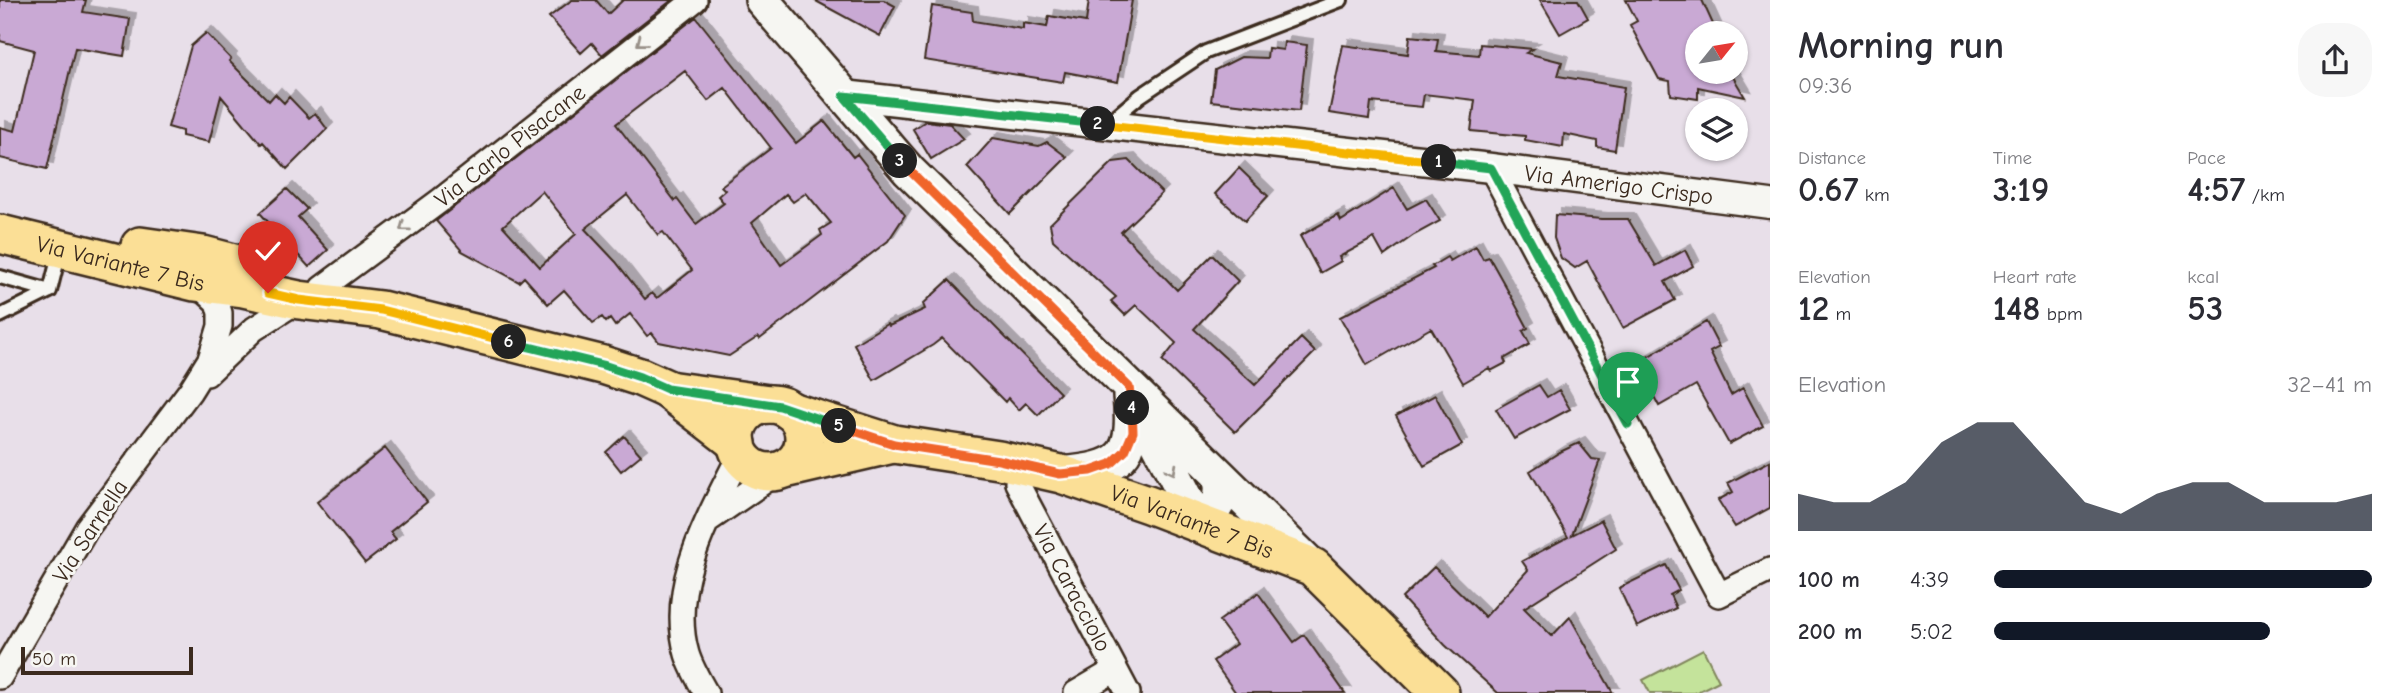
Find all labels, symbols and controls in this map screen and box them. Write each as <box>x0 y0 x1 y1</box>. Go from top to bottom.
north arrow <box>1685 21 1748 84</box>
map controls <box>1685 21 1748 161</box>
button: share <box>2298 23 2372 97</box>
text: Morning run <box>1798 24 2004 68</box>
one-way arrow <box>637 34 649 47</box>
text: 09:36 <box>1798 72 1853 99</box>
street label: Via Carlo Pisacane <box>429 79 591 213</box>
button: layers <box>1685 98 1748 161</box>
pin: 2 <box>1080 106 1116 142</box>
text: 2 <box>1093 112 1102 134</box>
pin: 3 <box>883 144 918 178</box>
pin: 1 <box>1422 144 1456 180</box>
text: Distance <box>1798 147 1866 169</box>
text: Time <box>1993 147 2032 169</box>
text: Pace <box>2187 147 2226 169</box>
text: 3 <box>895 149 904 171</box>
text: 1 <box>1435 150 1442 172</box>
street label: Via Amerigo Crispo <box>1523 159 1715 210</box>
text: 0.67 <box>1798 169 1858 210</box>
text: 3:19 <box>1993 169 2049 210</box>
text: 4:57 <box>2187 169 2245 210</box>
text: km <box>1858 184 1890 206</box>
text: /km <box>2245 184 2285 206</box>
one-way arrow <box>399 219 412 232</box>
pin <box>238 221 298 293</box>
street label: Via Variante 7 Bis <box>34 230 206 297</box>
icon: check <box>249 232 287 270</box>
text: Elevation <box>1798 266 1871 288</box>
text: Heart rate <box>1993 266 2076 288</box>
text: kcal <box>2187 266 2219 288</box>
text: 12 <box>1798 288 1829 329</box>
text: 148 <box>1993 288 2040 329</box>
text: 53 <box>2187 288 2223 329</box>
text: m <box>1829 303 1851 325</box>
text: bpm <box>2040 303 2083 325</box>
pin: 6 <box>491 324 526 360</box>
text: 6 <box>504 330 513 352</box>
pin <box>1598 352 1658 424</box>
icon: arrive <box>1609 363 1647 401</box>
text: Elevation <box>1798 371 1886 398</box>
text: 32–41 m <box>2288 371 2372 398</box>
pin: 4 <box>1114 390 1150 426</box>
text: 4 <box>1127 396 1136 418</box>
pin: 5 <box>822 408 856 444</box>
text: 5 <box>833 414 844 436</box>
one-way arrow <box>1164 462 1177 475</box>
street label: Via Sarnella <box>47 475 133 587</box>
street label: Via Variante 7 Bis <box>1107 479 1277 564</box>
street label: Via Caracciolo <box>1027 520 1117 656</box>
text: 100 m <box>1798 566 1860 593</box>
text: 4:39 <box>1910 566 1949 593</box>
text: 200 m <box>1798 618 1862 645</box>
text: 5:02 <box>1910 618 1953 645</box>
scale bar <box>21 644 192 676</box>
text: 50 m <box>32 648 76 670</box>

